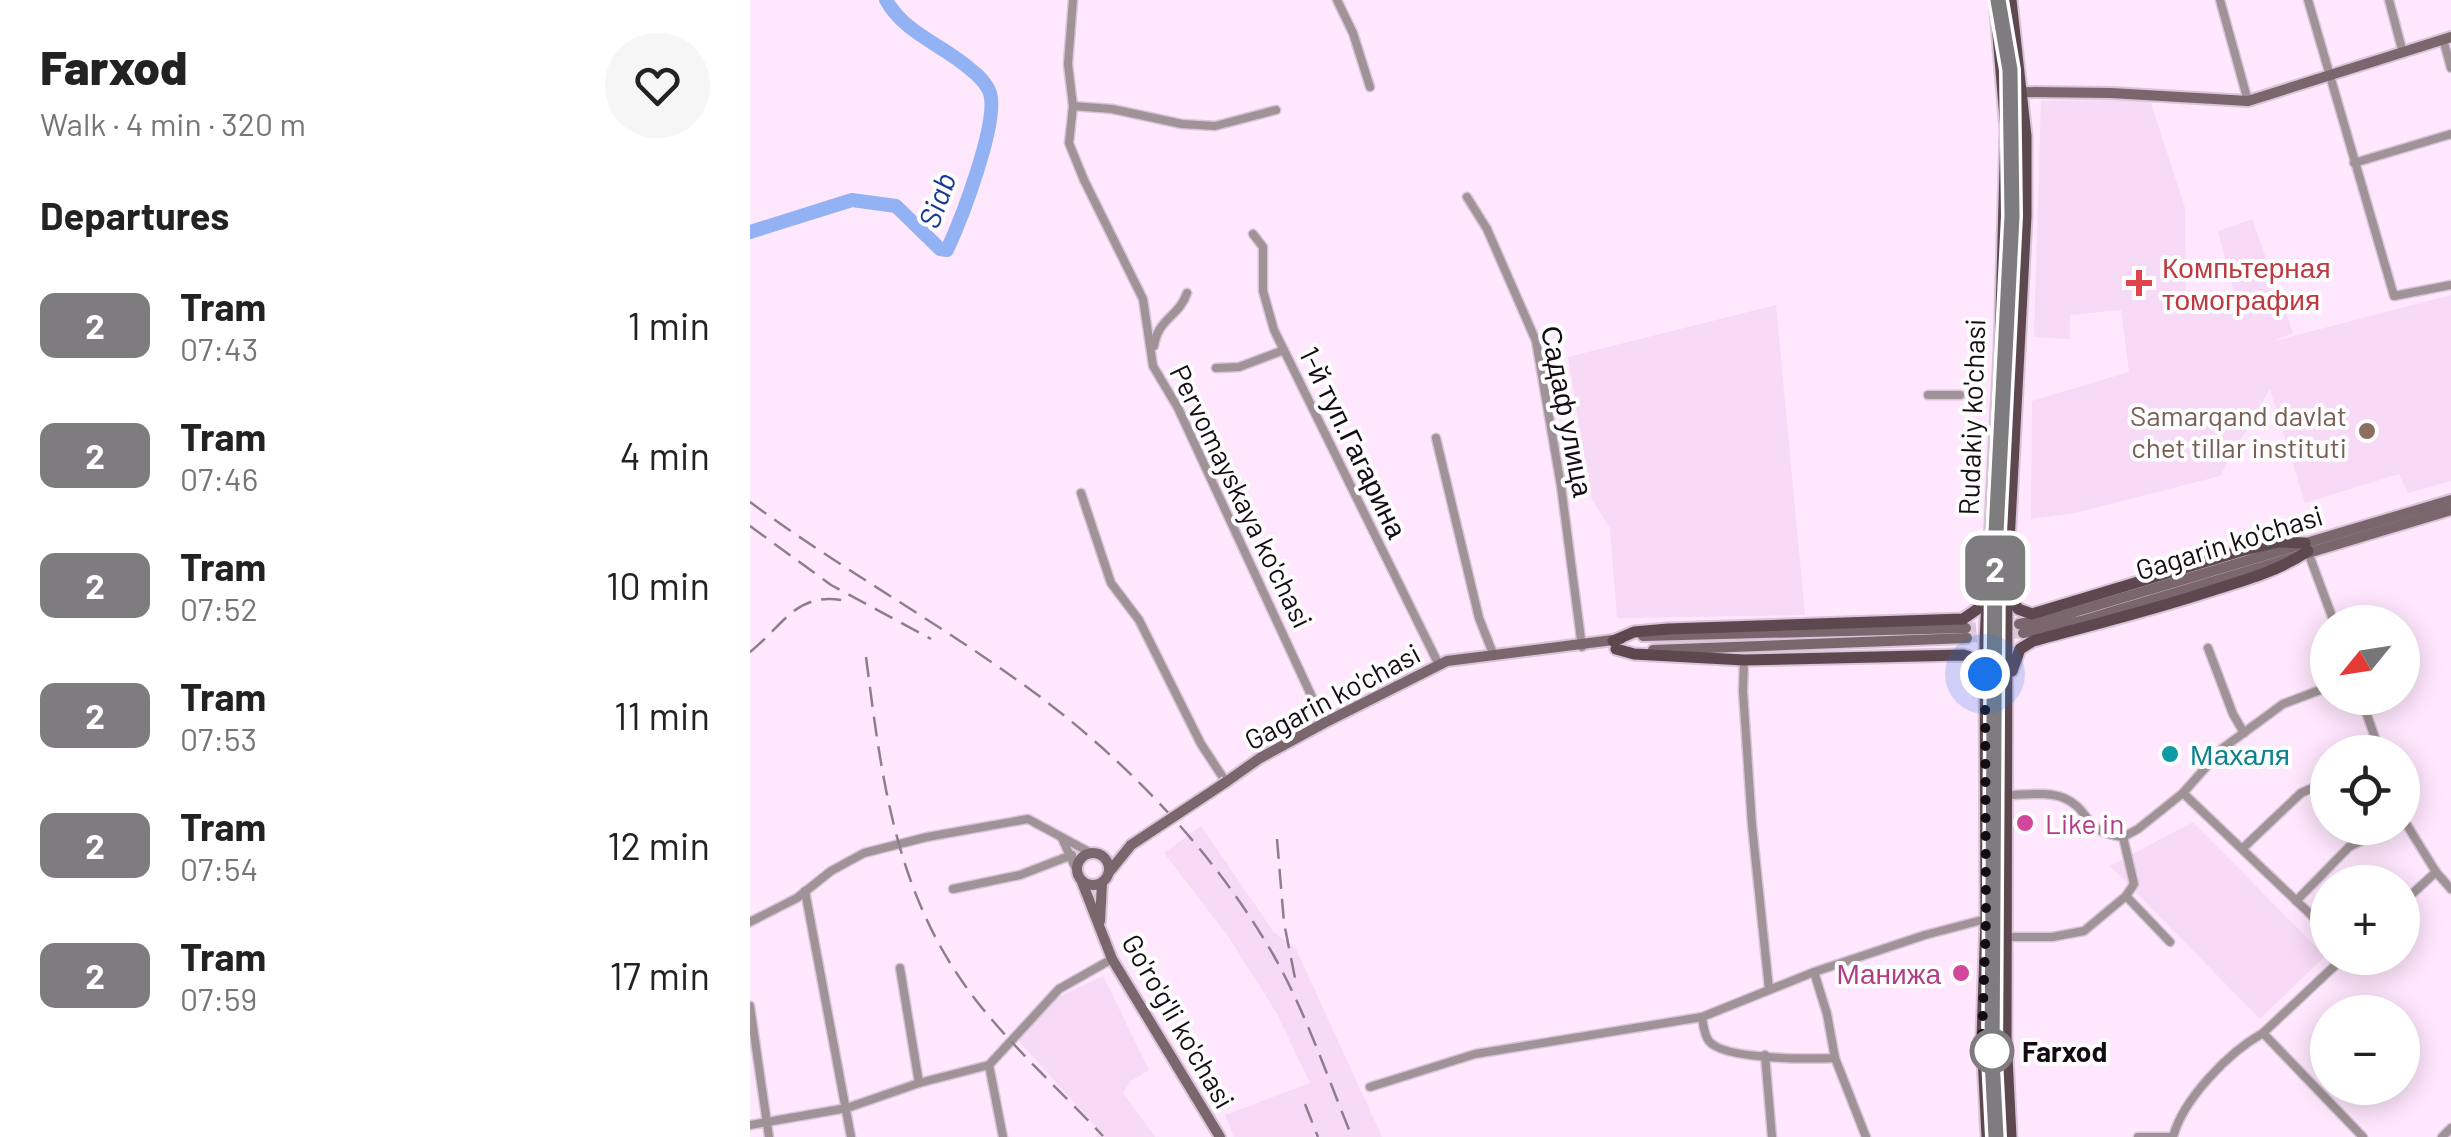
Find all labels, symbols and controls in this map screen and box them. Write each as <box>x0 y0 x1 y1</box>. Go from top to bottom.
button: heart <box>605 33 710 138</box>
text: Farxod <box>40 37 188 95</box>
text: Walk · 4 min · 320 m <box>40 104 306 142</box>
water label: Siab <box>909 167 963 233</box>
text: Departures <box>40 192 229 238</box>
place label: Компьтерная томография <box>2162 250 2331 316</box>
marker: Компьтерная томография <box>2126 270 2152 296</box>
text: Tram <box>180 283 266 329</box>
text: 1 min <box>628 302 710 348</box>
text: 2 <box>85 304 105 346</box>
street label: Rudakiy ko'chasi <box>1951 318 1991 516</box>
street label: Садаф улица <box>1535 323 1601 500</box>
text: 07:43 <box>180 329 258 367</box>
street label: 1-й туп.Гагарина <box>1293 341 1415 544</box>
street label: Pervomayskaya ko'chasi <box>1163 359 1321 633</box>
place label: Samarqand davlat chet tillar instituti <box>2130 398 2347 464</box>
text: Tram <box>180 413 266 459</box>
marker: Samarqand davlat chet tillar instituti <box>2356 420 2378 442</box>
text: 4 min <box>620 432 710 478</box>
text: 2 <box>85 434 105 476</box>
text: 07:46 <box>180 459 258 497</box>
street label: Gagarin ko'chasi <box>2131 497 2327 587</box>
line badge: 2 <box>1962 536 2028 600</box>
text: Tram <box>180 543 266 589</box>
text: 2 <box>1985 547 2005 589</box>
text: 10 min <box>606 562 710 608</box>
text: 2 <box>85 564 105 606</box>
text: 07:52 <box>180 589 258 627</box>
north arrow <box>2310 605 2420 715</box>
map controls <box>2310 605 2420 1105</box>
street label: Gagarin ko'chasi <box>1238 635 1426 757</box>
your location <box>1960 649 2010 699</box>
text: Tram <box>180 673 266 719</box>
text: 11 min <box>614 692 710 738</box>
text: 2 <box>85 694 105 736</box>
text: 07:53 <box>180 719 257 757</box>
button: locate <box>2310 735 2420 845</box>
place label: Махаля <box>2190 737 2290 771</box>
marker: Махаля <box>2159 743 2181 765</box>
text: Tram <box>180 803 266 849</box>
place label: Like in <box>2045 806 2124 840</box>
marker: Like in <box>2014 812 2036 834</box>
text: 12 min <box>607 822 710 868</box>
text: 2 <box>85 824 105 866</box>
text: 07:54 <box>180 849 258 887</box>
button: + <box>2310 865 2420 975</box>
street label: Go'ro'g'li ko'chasi <box>1115 928 1243 1114</box>
text: Tram <box>180 933 266 979</box>
text: 17 min <box>610 952 710 998</box>
text: 2 <box>85 954 105 996</box>
place label: Манижа <box>1836 956 1941 990</box>
marker: Манижа <box>1950 962 1972 984</box>
text: 07:59 <box>180 979 257 1017</box>
button: − <box>2310 995 2420 1105</box>
marker: Farxod <box>1971 1030 2013 1072</box>
place label: Farxod <box>2022 1034 2107 1068</box>

